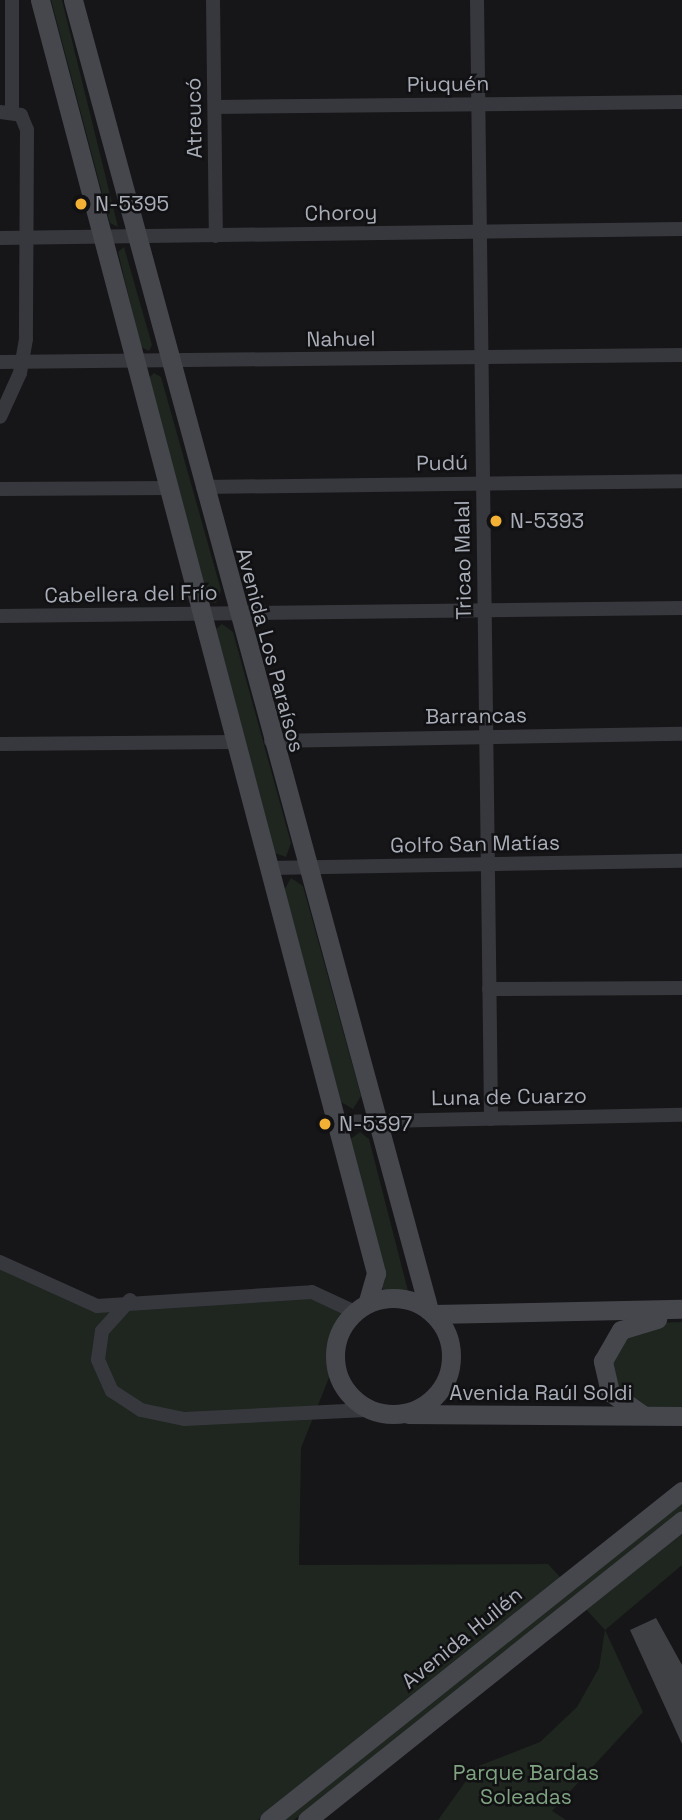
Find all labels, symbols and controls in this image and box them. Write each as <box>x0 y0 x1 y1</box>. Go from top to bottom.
street label: Piuquén <box>407 71 489 97</box>
street label: Atreucó <box>181 77 207 159</box>
place label: N-5395 <box>95 191 169 217</box>
marker: N-5395 <box>73 196 89 212</box>
street label: Choroy <box>304 200 378 226</box>
street label: Nahuel <box>306 326 376 352</box>
street label: Pudú <box>416 450 468 476</box>
street label: Tricao Malal <box>449 500 477 620</box>
place label: N-5393 <box>510 508 584 534</box>
marker: N-5393 <box>488 513 504 529</box>
street label: Avenida Los Paraísos <box>231 545 309 755</box>
street label: Cabellera del Frío <box>44 580 218 608</box>
street label: Barrancas <box>425 703 527 729</box>
street label: Golfo San Matías <box>390 830 560 858</box>
street label: Luna de Cuarzo <box>431 1083 587 1111</box>
place label: N-5397 <box>339 1111 412 1137</box>
marker: N-5397 <box>317 1116 333 1132</box>
street label: Avenida Raúl Soldi <box>449 1380 633 1406</box>
street label: Avenida Huilén <box>397 1582 527 1694</box>
park label: Parque Bardas Soleadas <box>453 1760 599 1810</box>

